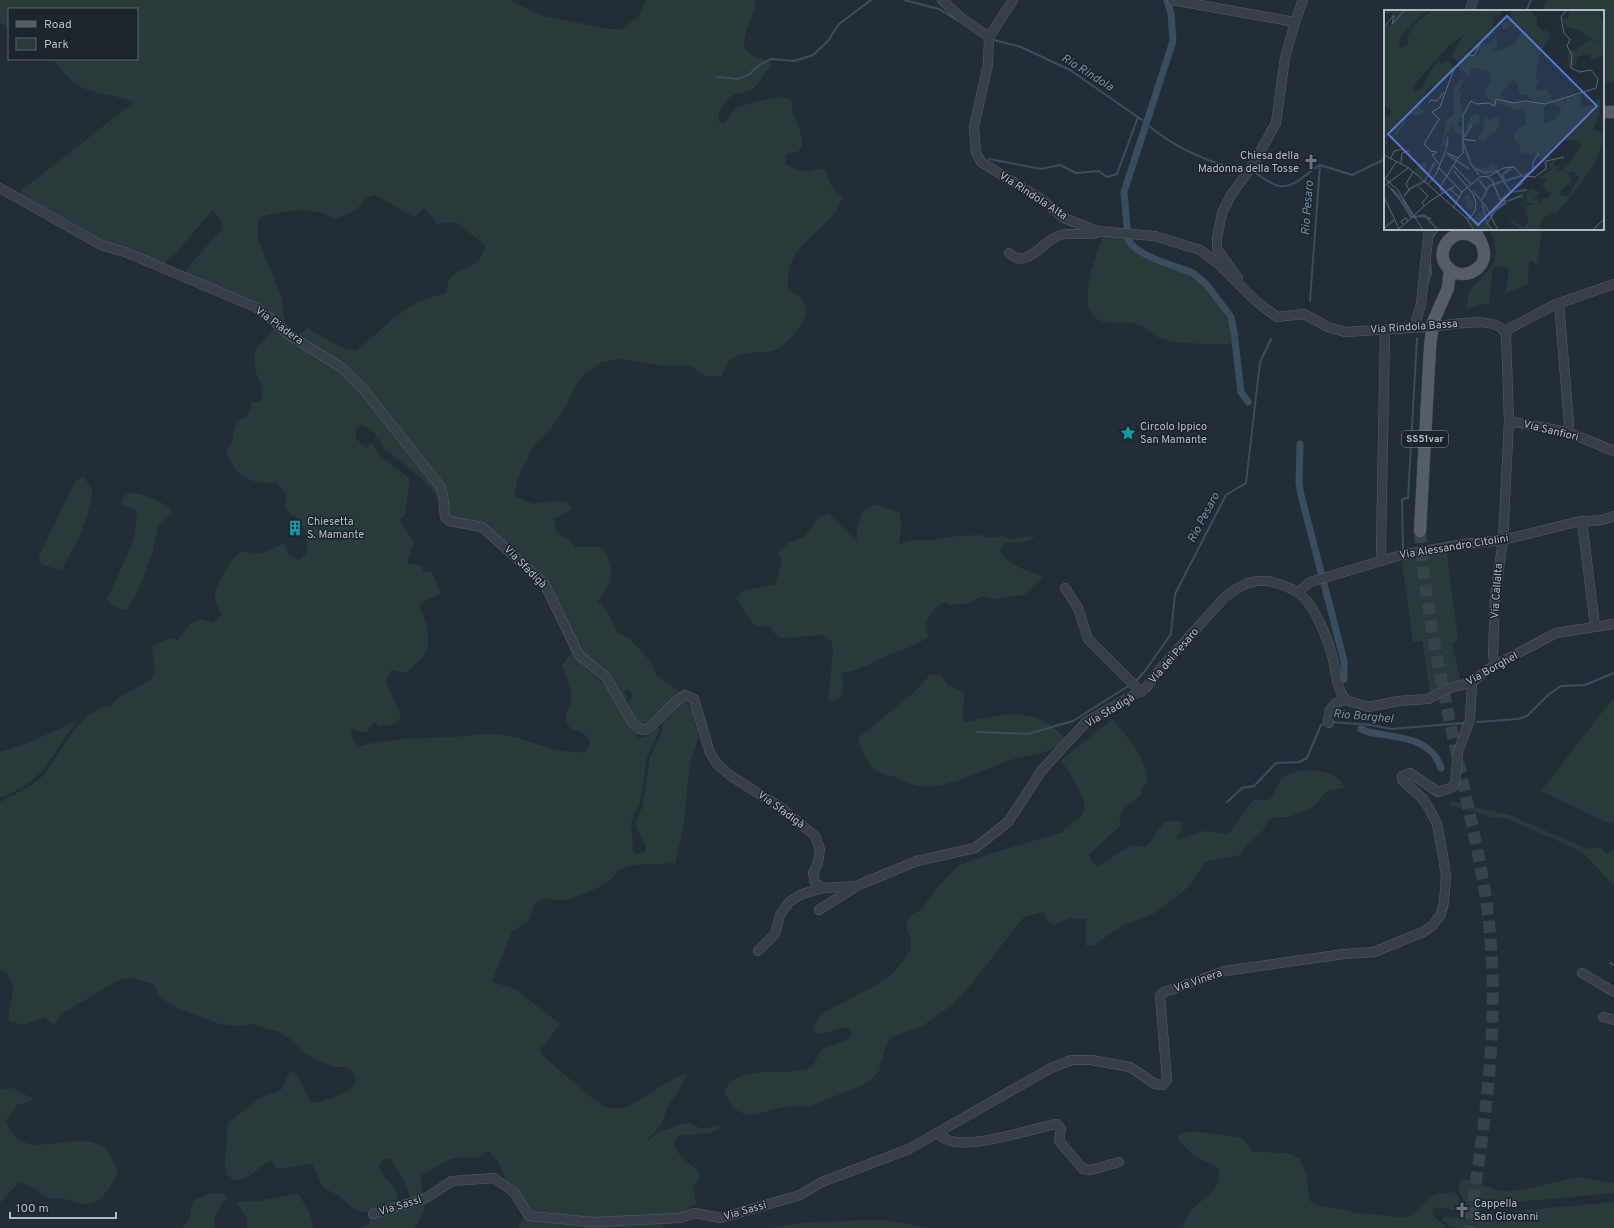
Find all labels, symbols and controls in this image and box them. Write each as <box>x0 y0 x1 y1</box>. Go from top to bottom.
legend <box>8 8 138 60</box>
inset map <box>1384 10 1604 230</box>
text: Road <box>44 17 72 33</box>
text: Park <box>44 37 69 53</box>
water label: Rio Rindola <box>1058 51 1117 96</box>
place label: Chiesa della Madonna della Tosse <box>1198 149 1299 176</box>
church icon: Chiesa della Madonna della Tosse <box>1302 153 1320 171</box>
street label: Via Rindola Alta <box>996 169 1070 223</box>
water label: Rio Pesaro <box>1298 180 1318 236</box>
street label: Via Piadera <box>252 304 306 348</box>
street label: Via Rindola Bassa <box>1370 317 1458 337</box>
street label: Via Sanfiori <box>1522 417 1580 445</box>
place label: Circolo Ippico San Mamante <box>1140 420 1207 447</box>
place icon: Circolo Ippico San Mamante <box>1119 424 1137 442</box>
road number: SS51var <box>1402 431 1448 447</box>
water label: Rio Pesaro <box>1184 490 1224 546</box>
place label: Chiesetta S. Mamante <box>307 515 364 542</box>
building icon: Chiesetta S. Mamante <box>286 519 304 537</box>
street label: Via Alessandro Citolini <box>1398 531 1510 563</box>
street label: Via Sfadigà <box>501 543 550 592</box>
street label: Via Callalta <box>1488 563 1506 619</box>
street label: Via dei Pesaro <box>1146 625 1202 687</box>
street label: Via Borghel <box>1464 649 1520 689</box>
street label: Via Sfadigà <box>1083 691 1137 731</box>
water label: Rio Borghel <box>1332 706 1395 728</box>
street label: Via Sfadigà <box>755 788 808 832</box>
street label: Via Vinera <box>1172 966 1224 996</box>
street label: Via Sassi <box>377 1193 423 1219</box>
scale bar <box>10 1194 116 1220</box>
place label: Cappella San Giovanni <box>1474 1197 1538 1224</box>
street label: Via Sassi <box>722 1198 768 1224</box>
text: 100 m <box>16 1201 49 1217</box>
church icon: Cappella San Giovanni <box>1453 1201 1471 1219</box>

